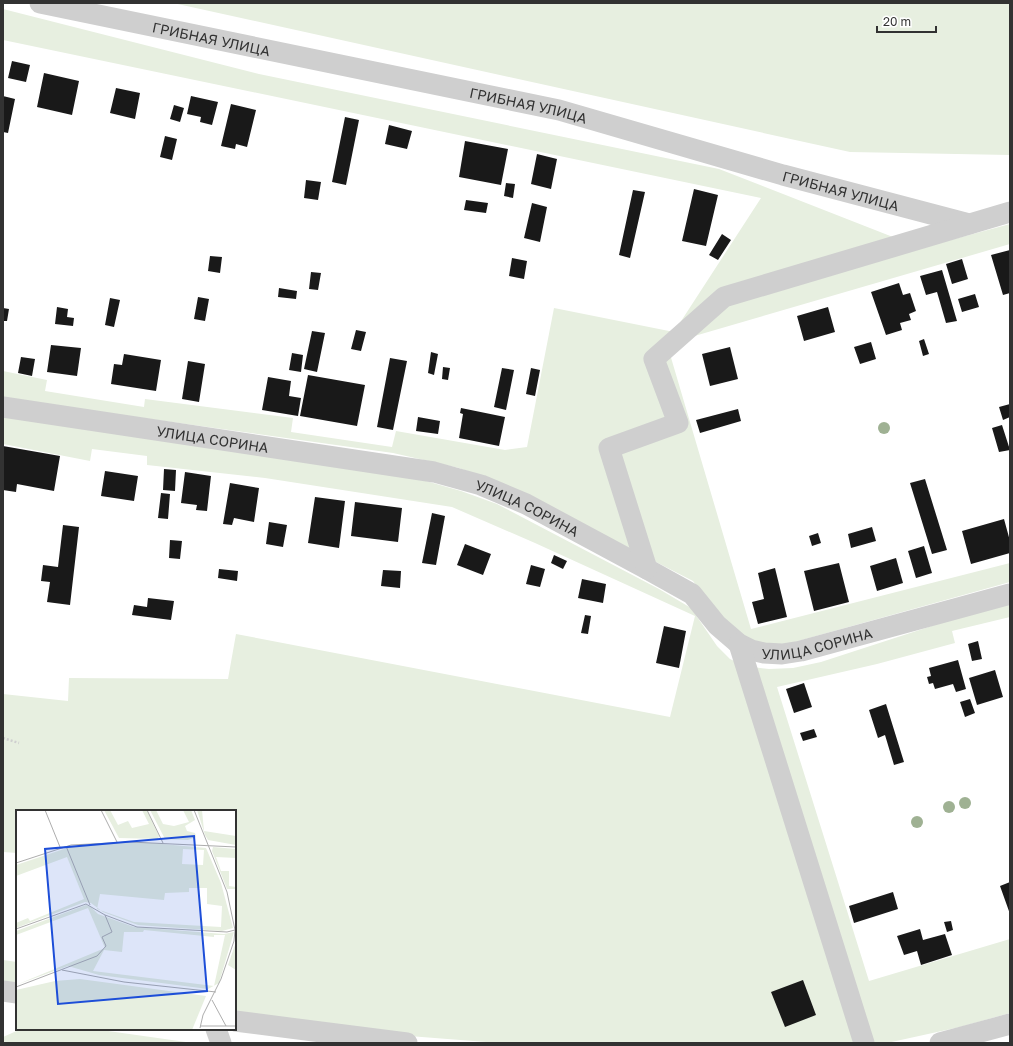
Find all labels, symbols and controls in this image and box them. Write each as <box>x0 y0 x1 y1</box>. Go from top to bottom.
scale bar <box>877 8 936 34</box>
text: 20 m <box>883 14 911 29</box>
street label: ГРИБНАЯ УЛИЦА <box>151 18 272 59</box>
street label: ГРИБНАЯ УЛИЦА <box>468 83 590 126</box>
street label: ГРИБНАЯ УЛИЦА <box>781 167 902 214</box>
street label: УЛИЦА СОРИНА <box>156 422 270 456</box>
street label: УЛИЦА СОРИНА <box>474 475 583 540</box>
street label: УЛИЦА СОРИНА <box>761 623 875 663</box>
inset map <box>16 810 236 1030</box>

